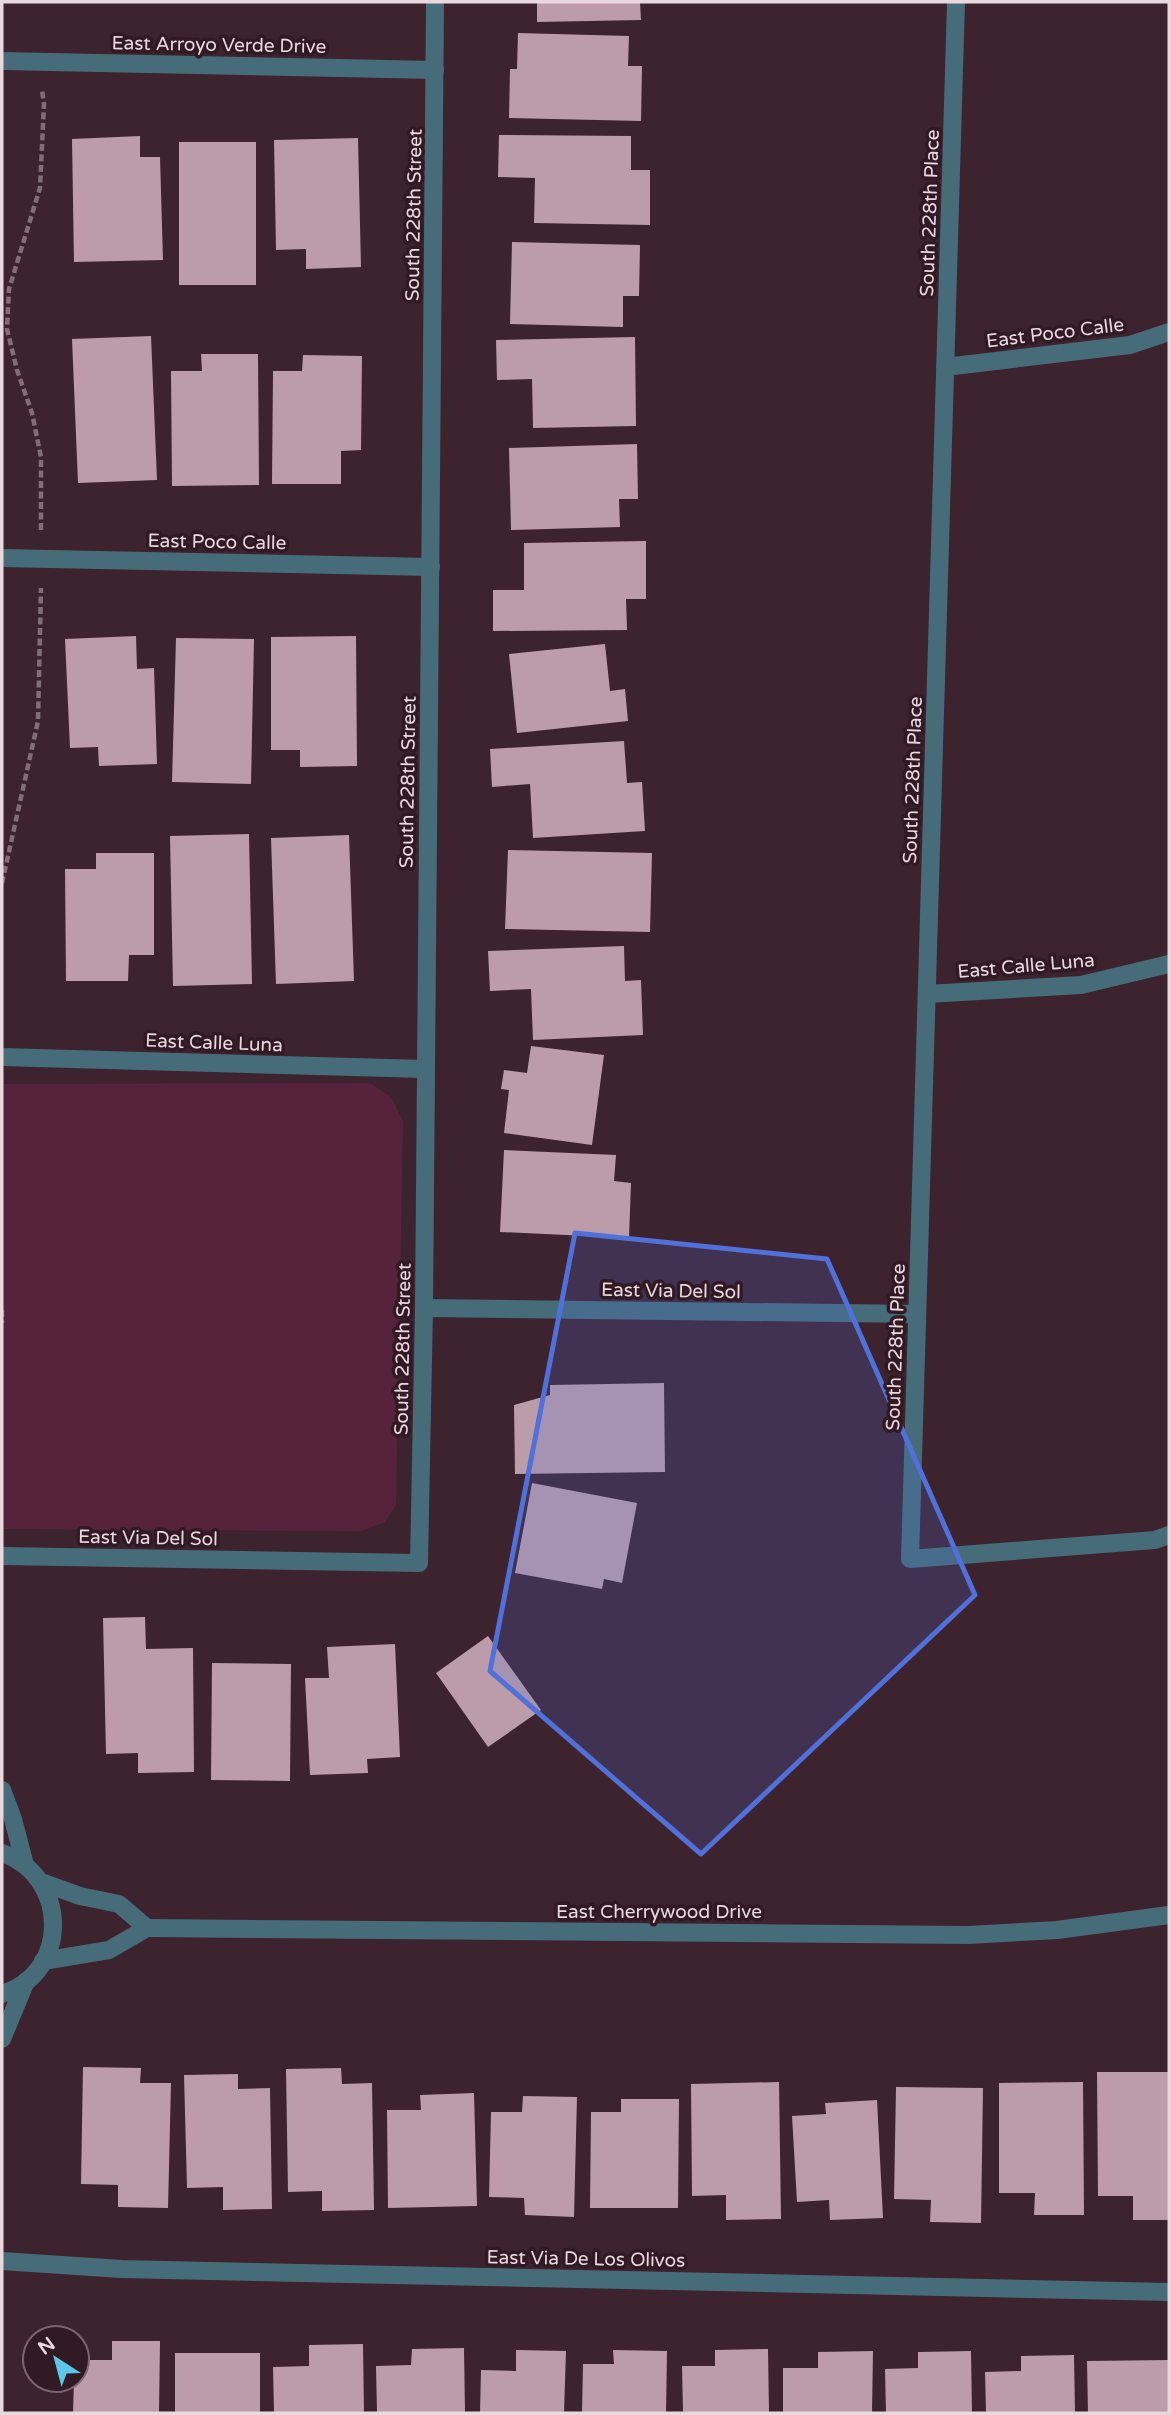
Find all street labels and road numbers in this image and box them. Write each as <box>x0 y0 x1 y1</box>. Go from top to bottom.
street label: East Arroyo Verde Drive <box>112 32 326 58</box>
street label: South 228th Street <box>401 129 427 301</box>
street label: South 228th Place <box>916 129 944 297</box>
street label: East Poco Calle <box>985 314 1125 352</box>
street label: East Poco Calle <box>147 530 286 554</box>
street label: South 228th Street <box>395 696 421 868</box>
street label: South 228th Place <box>899 696 927 864</box>
street label: East Calle Luna <box>957 949 1096 983</box>
street label: East Calle Luna <box>145 1030 283 1056</box>
street label: South 228th Street <box>390 1263 416 1435</box>
street label: South 228th Place <box>882 1263 910 1431</box>
street label: East Via Del Sol <box>601 1279 741 1303</box>
street label: East Via Del Sol <box>78 1526 218 1550</box>
street label: East Cherrywood Drive <box>556 1901 762 1923</box>
street label: East Via De Los Olivos <box>486 2246 686 2272</box>

